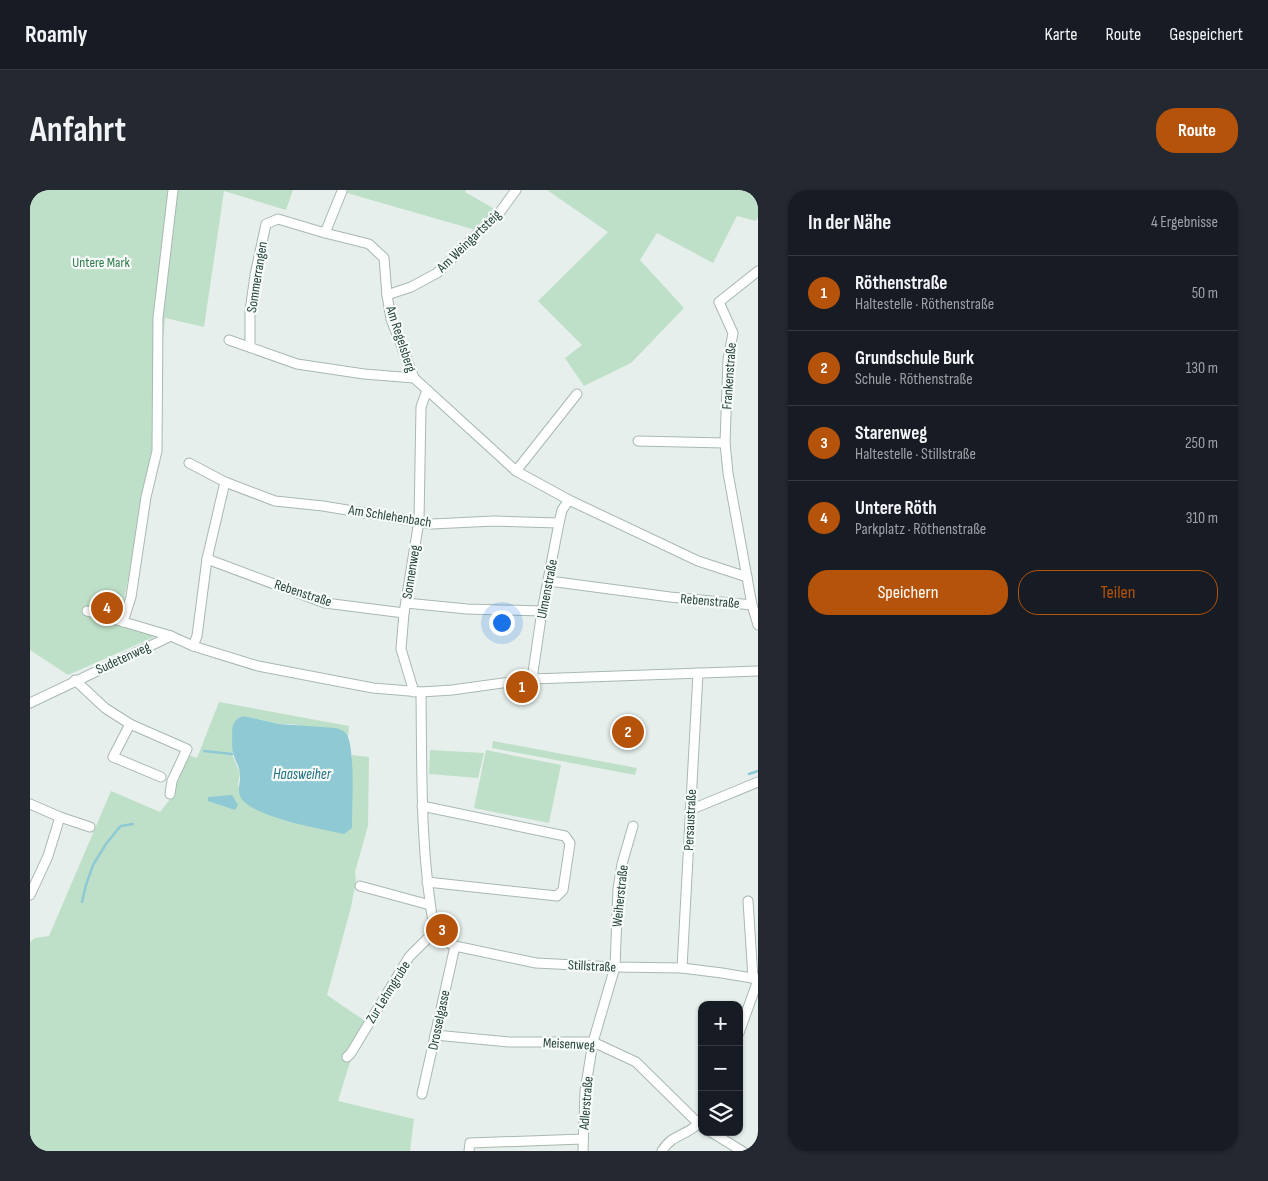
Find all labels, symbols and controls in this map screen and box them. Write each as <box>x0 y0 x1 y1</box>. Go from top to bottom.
text: Roamly <box>25 20 88 49</box>
text: Karte <box>1045 24 1078 45</box>
text: Route <box>1106 24 1141 45</box>
text: Gespeichert <box>1169 24 1243 45</box>
button: Route <box>1156 108 1238 153</box>
text: Anfahrt <box>30 109 126 152</box>
street label: Am Weingartsteig <box>433 206 505 277</box>
text: In der Nähe <box>808 210 891 235</box>
text: 4 Ergebnisse <box>1151 213 1218 232</box>
street label: Sommerrangen <box>243 240 271 314</box>
park label: Untere Mark <box>72 254 130 271</box>
text: Röthenstraße <box>855 272 948 295</box>
text: 1 <box>821 284 827 303</box>
text: 50 m <box>1192 284 1218 303</box>
text: Haltestelle · Röthenstraße <box>855 295 994 314</box>
street label: Am Regelsberg <box>382 303 420 375</box>
street label: Frankenstraße <box>718 342 740 410</box>
text: Grundschule Burk <box>855 347 974 370</box>
text: 2 <box>820 359 828 378</box>
text: 130 m <box>1186 359 1218 378</box>
text: Schule · Röthenstraße <box>855 370 973 389</box>
text: Starenweg <box>855 422 927 445</box>
text: 3 <box>820 434 828 453</box>
text: 250 m <box>1185 434 1218 453</box>
text: Haltestelle · Stillstraße <box>855 445 976 464</box>
text: Untere Röth <box>855 497 937 520</box>
street label: Am Schlehenbach <box>346 501 433 531</box>
text: 4 <box>820 509 828 528</box>
text: 310 m <box>1186 509 1218 528</box>
text: Parkplatz · Röthenstraße <box>855 520 986 539</box>
street label: Sonnenweg <box>398 543 424 600</box>
street label: Ulmenstraße <box>533 558 561 620</box>
button: Speichern <box>808 570 1008 615</box>
button: Teilen <box>1018 570 1218 615</box>
street label: Rebenstraße <box>272 576 334 610</box>
pin: 4 <box>91 589 123 627</box>
street label: Rebenstraße <box>680 590 740 612</box>
your location <box>489 610 515 636</box>
street label: Sudetenweg <box>93 638 153 678</box>
pin: 1 <box>506 668 538 706</box>
pin: 2 <box>612 713 644 751</box>
water label: Haasweiher <box>273 765 332 784</box>
street label: Persaustraße <box>680 789 700 851</box>
street label: Weiherstraße <box>608 864 632 928</box>
pin: 3 <box>426 911 458 949</box>
street label: Stillstraße <box>568 956 616 976</box>
street label: Zur Lehmgrube <box>362 958 414 1026</box>
street label: Drosselgasse <box>424 988 454 1052</box>
map controls <box>698 1001 743 1136</box>
button: + <box>698 1001 743 1046</box>
street label: Meisenweg <box>542 1034 596 1054</box>
button: − <box>698 1046 743 1091</box>
street label: Adlerstraße <box>575 1076 597 1131</box>
button: layers <box>698 1091 743 1136</box>

